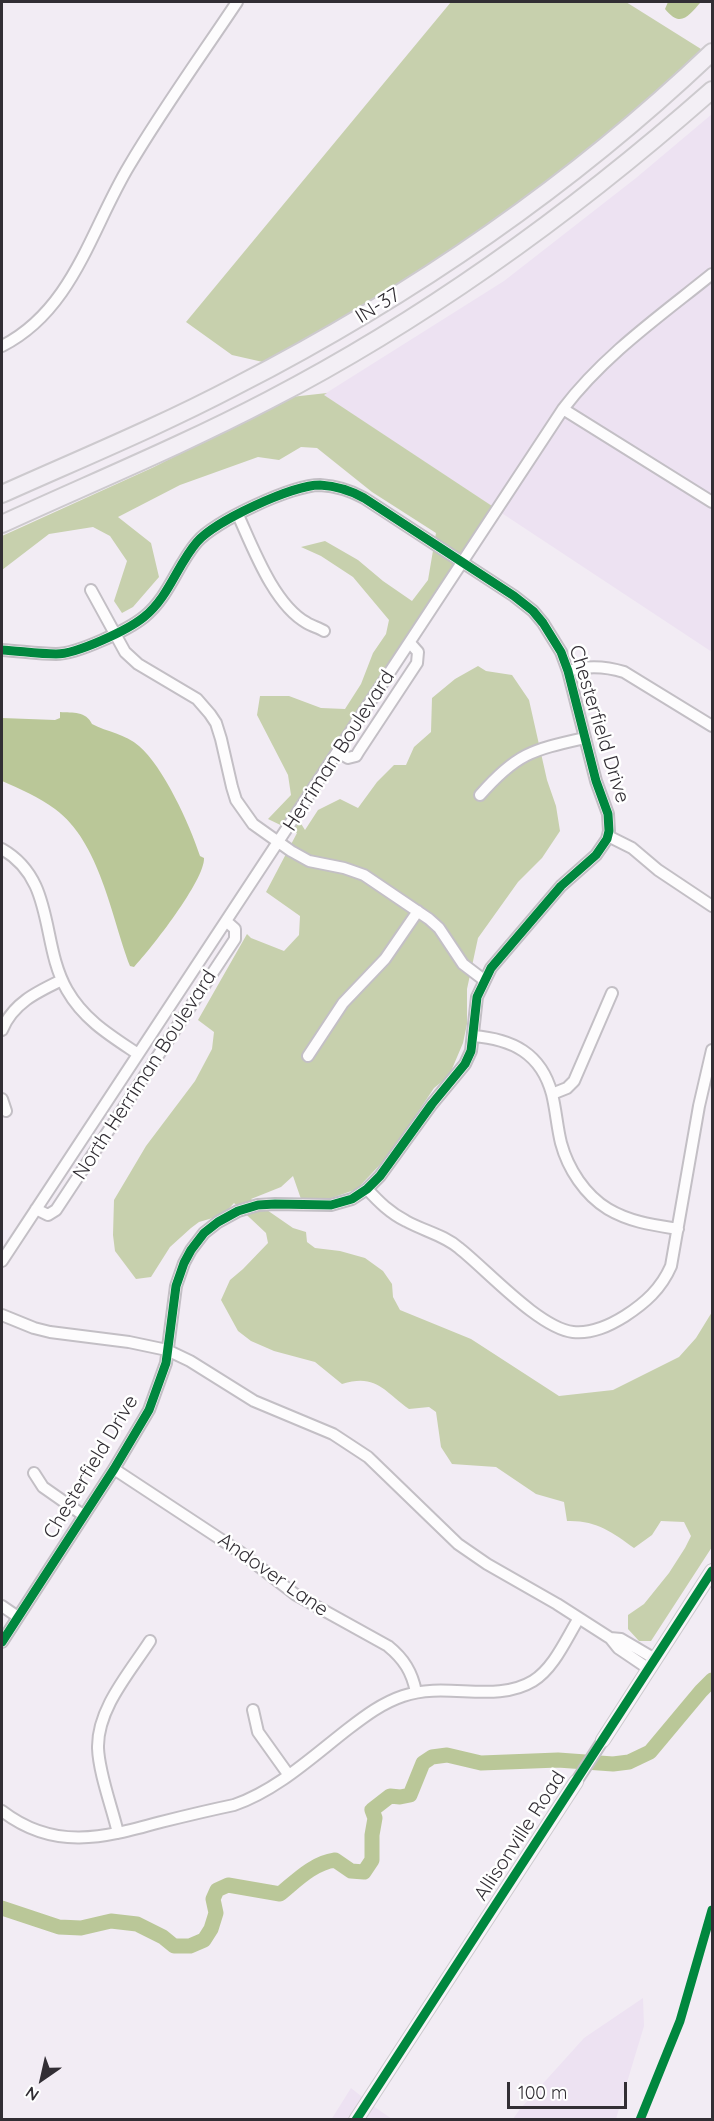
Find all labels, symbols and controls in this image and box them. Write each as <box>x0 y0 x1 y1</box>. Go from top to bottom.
street label: IN-37 <box>351 283 405 329</box>
street label: Chesterfield Drive <box>564 642 634 806</box>
street label: Herriman Boulevard <box>278 666 400 836</box>
street label: North Herriman Boulevard <box>68 966 222 1184</box>
street label: Chesterfield Drive <box>39 1391 143 1543</box>
street label: Andover Lane <box>213 1528 333 1622</box>
street label: Allisonville Road <box>469 1767 571 1905</box>
north arrow <box>12 2049 72 2109</box>
scale bar <box>510 2070 630 2108</box>
text: 100 m <box>518 2081 567 2104</box>
text: N <box>21 2082 42 2106</box>

